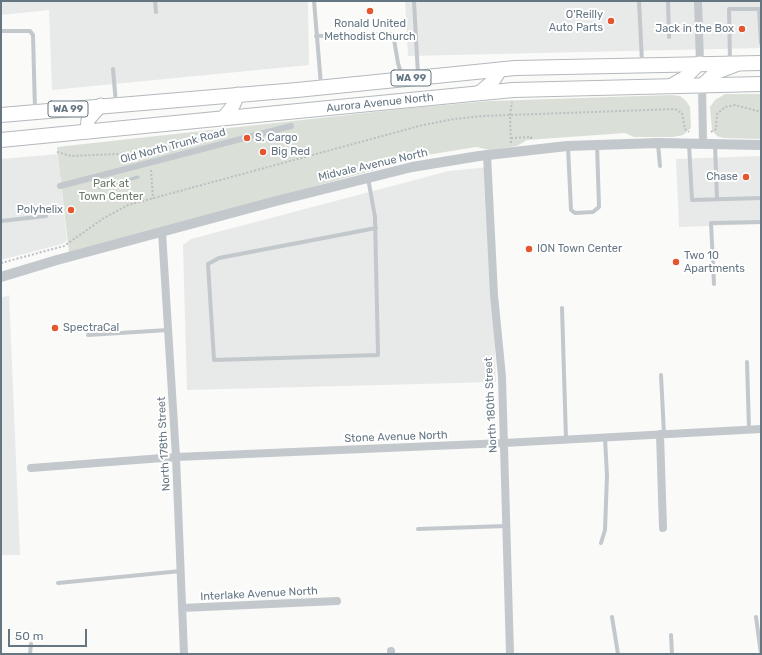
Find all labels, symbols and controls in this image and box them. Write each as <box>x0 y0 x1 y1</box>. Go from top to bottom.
marker: Ronald United Methodist Church <box>365 6 375 16</box>
place label: O'Reilly Auto Parts <box>549 8 603 34</box>
marker: O'Reilly Auto Parts <box>606 16 616 26</box>
place label: Ronald United Methodist Church <box>324 17 416 43</box>
place label: Jack in the Box <box>655 22 734 36</box>
marker: Jack in the Box <box>737 24 747 34</box>
road number: WA 99 <box>391 70 431 86</box>
street label: Aurora Avenue North <box>326 91 434 115</box>
road number: WA 99 <box>48 101 88 117</box>
street label: Old North Trunk Road <box>119 126 227 166</box>
place label: S. Cargo <box>255 131 298 145</box>
marker: S. Cargo <box>242 133 252 143</box>
place label: Big Red <box>271 145 310 159</box>
street label: Midvale Avenue North <box>317 146 429 184</box>
marker: Big Red <box>258 147 268 157</box>
place label: Chase <box>706 170 738 184</box>
marker: Chase <box>741 172 751 182</box>
park label: Park at Town Center <box>79 177 143 203</box>
place label: Polyhelix <box>17 203 63 217</box>
marker: Polyhelix <box>66 205 76 215</box>
place label: ION Town Center <box>537 242 622 256</box>
marker: ION Town Center <box>524 244 534 254</box>
place label: Two 10 Apartments <box>684 249 745 275</box>
marker: Two 10 Apartments <box>671 257 681 267</box>
place label: SpectraCal <box>63 321 119 335</box>
marker: SpectraCal <box>50 323 60 333</box>
street label: North 180th Street <box>482 357 500 453</box>
street label: North 178th Street <box>155 396 173 492</box>
street label: Stone Avenue North <box>344 429 448 445</box>
street label: Interlake Avenue North <box>200 584 318 604</box>
scale bar <box>10 621 89 647</box>
text: 50 m <box>15 629 43 643</box>

